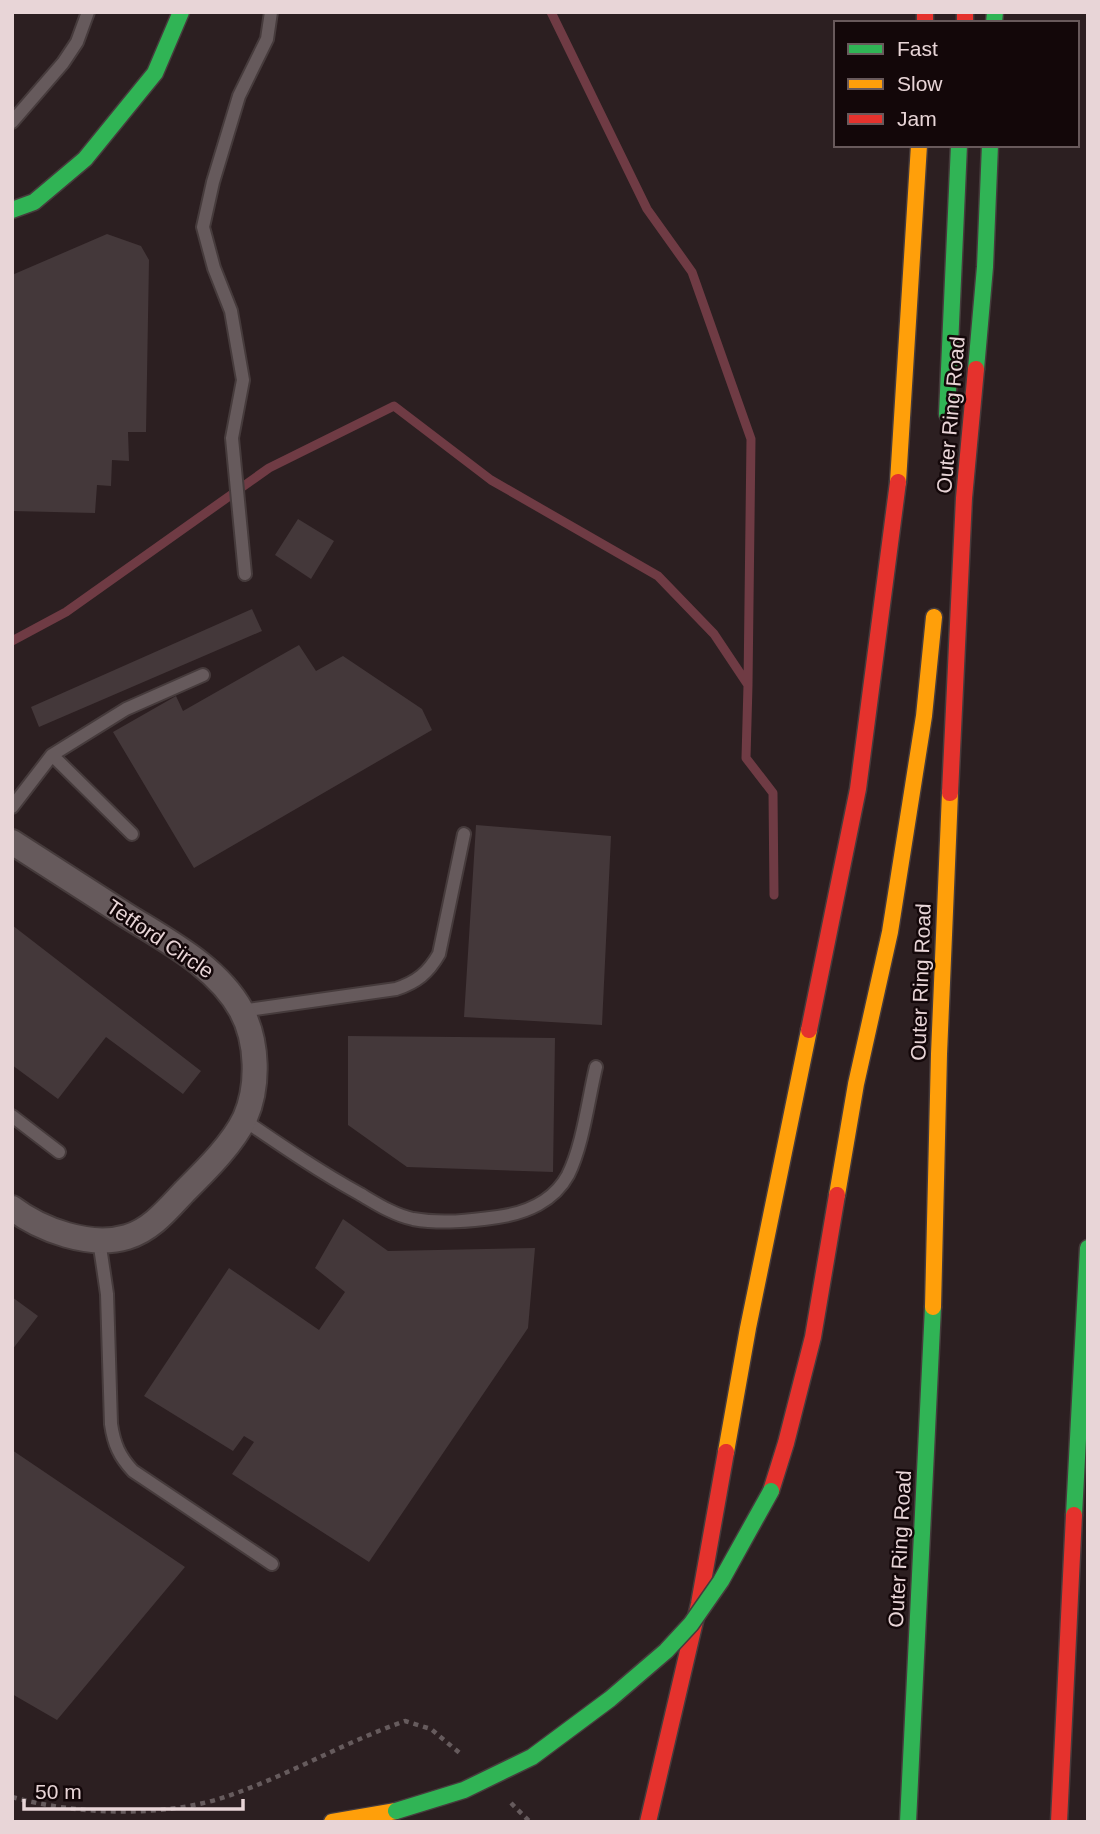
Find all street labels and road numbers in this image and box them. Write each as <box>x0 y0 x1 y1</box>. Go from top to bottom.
street label: Outer Ring Road <box>932 335 969 494</box>
street label: Tetford Circle <box>103 894 218 983</box>
street label: Outer Ring Road <box>906 903 935 1061</box>
street label: Outer Ring Road <box>884 1470 915 1628</box>

